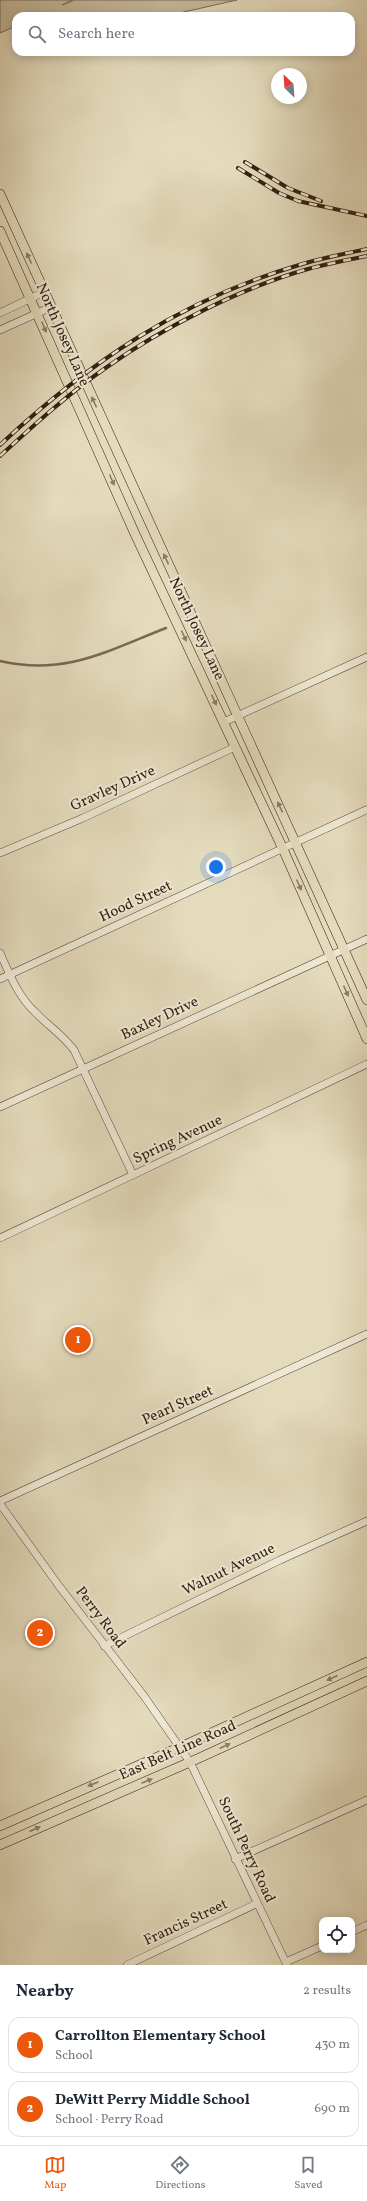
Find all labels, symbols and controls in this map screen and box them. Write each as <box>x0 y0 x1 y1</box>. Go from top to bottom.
search box <box>12 12 355 56</box>
icon: search <box>26 23 48 45</box>
text: Search here <box>58 24 135 45</box>
north arrow <box>271 68 307 104</box>
one-way arrow <box>26 252 32 264</box>
street label: North Josey Lane <box>30 280 94 390</box>
one-way arrow <box>41 322 47 334</box>
one-way arrow <box>91 396 97 408</box>
one-way arrow <box>109 475 115 487</box>
one-way arrow <box>163 553 169 565</box>
street label: North Josey Lane <box>163 574 229 684</box>
one-way arrow <box>181 630 187 641</box>
one-way arrow <box>211 695 217 706</box>
street label: Gravley Drive <box>67 761 159 817</box>
one-way arrow <box>277 802 283 813</box>
your location <box>206 857 226 877</box>
street label: Hood Street <box>96 876 176 928</box>
one-way arrow <box>296 879 302 890</box>
one-way arrow <box>343 985 349 996</box>
street label: Baxley Drive <box>118 992 202 1046</box>
street label: Spring Avenue <box>130 1110 226 1170</box>
pin: 1 <box>65 1325 91 1355</box>
street label: Pearl Street <box>139 1381 217 1431</box>
street label: Walnut Avenue <box>179 1538 279 1602</box>
street label: Perry Road <box>70 1583 130 1653</box>
pin: 2 <box>27 1618 53 1648</box>
one-way arrow <box>326 1675 337 1681</box>
street label: East Belt Line Road <box>116 1716 240 1786</box>
one-way arrow <box>220 1743 231 1749</box>
one-way arrow <box>141 1777 153 1783</box>
one-way arrow <box>87 1781 98 1787</box>
street label: South Perry Road <box>212 1794 280 1906</box>
one-way arrow <box>30 1826 41 1832</box>
street label: Francis Street <box>140 1894 232 1952</box>
map controls <box>319 1917 355 1953</box>
button: locate <box>319 1917 355 1953</box>
text: Nearby <box>16 1980 74 2003</box>
text: 2 results <box>303 1982 351 2000</box>
text: Carrollton Elementary School <box>55 2026 266 2047</box>
text: 1 <box>27 2036 33 2054</box>
text: 430 m <box>314 2036 350 2054</box>
text: School <box>55 2047 93 2065</box>
text: DeWitt Perry Middle School <box>55 2090 250 2111</box>
text: 2 <box>27 2100 33 2118</box>
text: 690 m <box>314 2100 350 2118</box>
text: School · Perry Road <box>55 2111 164 2129</box>
tab: Map <box>44 2154 66 2193</box>
tab: Directions <box>155 2154 206 2193</box>
tab: Saved <box>294 2154 323 2193</box>

